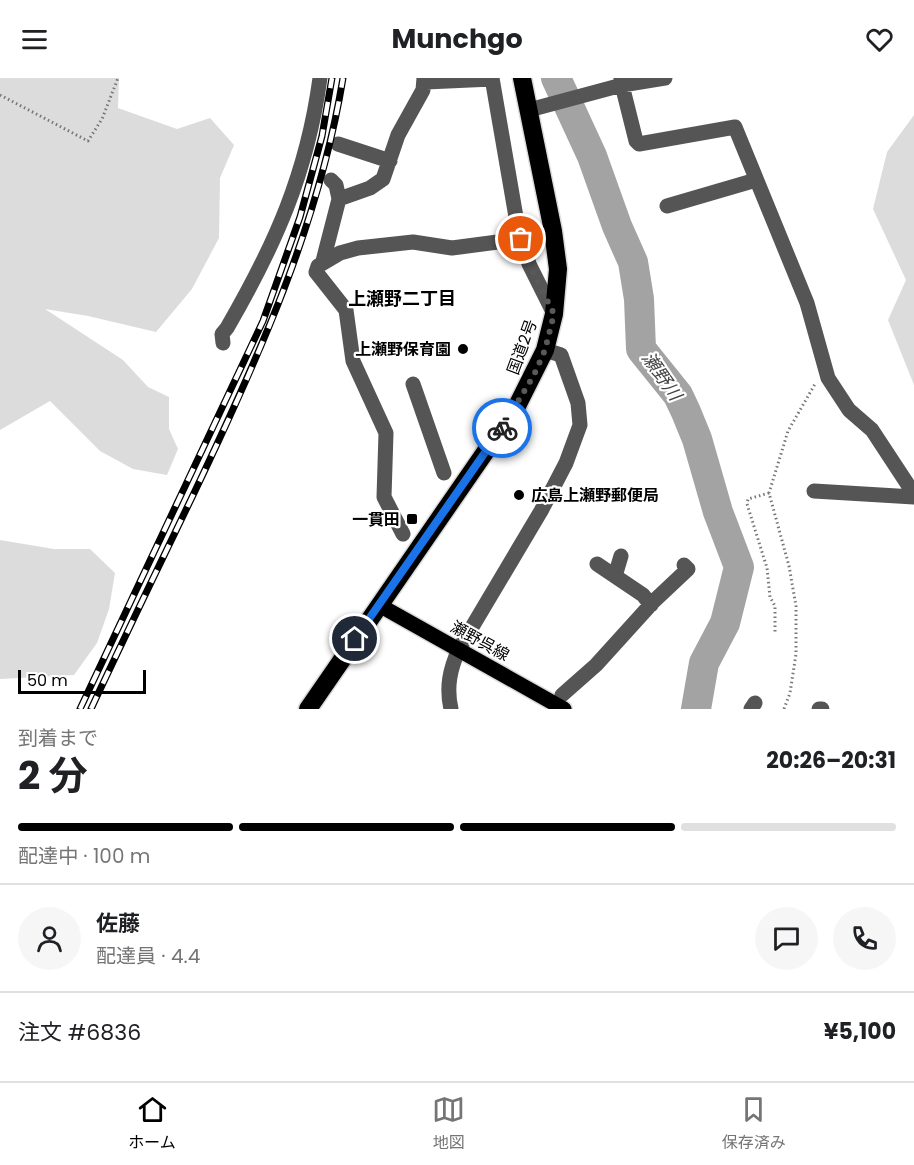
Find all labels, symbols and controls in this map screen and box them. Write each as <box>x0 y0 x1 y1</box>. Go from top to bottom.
text: Munchgo <box>391 20 523 57</box>
icon: menu <box>18 23 51 56</box>
icon: heart <box>863 23 896 56</box>
pin <box>495 213 546 264</box>
icon: bag <box>504 222 537 255</box>
district label: 上瀬野二丁目 <box>348 286 456 311</box>
street label: 国道2号 <box>501 316 543 378</box>
place label: 上瀬野保育園 <box>355 338 451 361</box>
marker: 上瀬野保育園 <box>456 342 470 356</box>
water label: 瀬野川 <box>636 347 689 407</box>
courier <box>472 398 532 458</box>
icon: bike <box>486 412 519 445</box>
place label: 広島上瀬野郵便局 <box>531 484 659 507</box>
marker: 広島上瀬野郵便局 <box>512 488 526 502</box>
place label: 一貫田 <box>352 508 400 531</box>
marker: 一貫田 <box>405 512 419 526</box>
pin <box>329 613 380 664</box>
street label: 瀬野呉線 <box>446 615 514 667</box>
icon: home <box>338 622 371 655</box>
scale bar <box>18 667 146 694</box>
text: 50 m <box>27 669 68 692</box>
text: 到着まで <box>18 724 98 752</box>
text: 20:26–20:31 <box>766 745 896 776</box>
text: 2 分 <box>18 748 88 803</box>
text: 配達中 · 100 m <box>18 842 150 870</box>
button: person <box>18 907 81 970</box>
button: chat <box>755 907 818 970</box>
button: phone <box>833 907 896 970</box>
text: 佐藤 <box>96 908 140 939</box>
text: 配達員 · 4.4 <box>96 942 200 970</box>
text: ¥5,100 <box>824 1016 896 1047</box>
text: 注文 #6836 <box>18 1017 141 1048</box>
tab: ホーム <box>128 1093 176 1155</box>
tab: 地図 <box>432 1093 465 1155</box>
tab: 保存済み <box>722 1093 786 1155</box>

